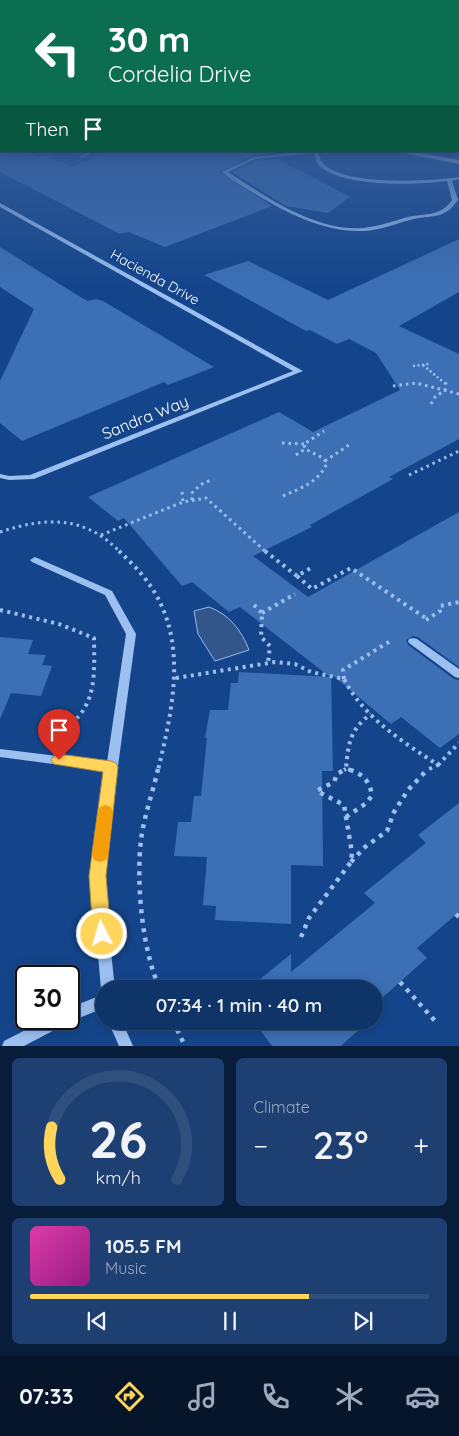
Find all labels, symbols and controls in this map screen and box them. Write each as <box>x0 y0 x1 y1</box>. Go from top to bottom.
text: 30 m <box>108 17 190 61</box>
icon: left <box>25 20 90 85</box>
text: Cordelia Drive <box>108 60 251 88</box>
icon: arrive <box>79 115 107 143</box>
text: Then <box>25 117 69 141</box>
street label: Hacienda Drive <box>107 245 203 309</box>
street label: Sandra Way <box>99 391 191 443</box>
pin <box>38 709 80 760</box>
icon: arrive <box>45 716 73 744</box>
position arrow <box>75 907 127 959</box>
speed limit sign: 30 <box>15 965 80 1030</box>
text: 07:34 · 1 min · 40 m <box>156 993 322 1017</box>
text: Climate <box>254 1097 310 1117</box>
text: 26 <box>89 1106 147 1171</box>
text: 23° <box>313 1121 369 1169</box>
text: − <box>254 1128 268 1163</box>
text: + <box>413 1128 429 1163</box>
text: km/h <box>95 1166 140 1188</box>
text: 105.5 FM <box>105 1234 181 1258</box>
text: Music <box>105 1258 147 1278</box>
icon: previous <box>83 1307 111 1335</box>
icon: pause <box>216 1307 244 1335</box>
icon: next <box>349 1307 377 1335</box>
icon: directions <box>112 1379 147 1414</box>
icon: music <box>185 1379 220 1414</box>
icon: phone <box>258 1379 293 1414</box>
icon: climate <box>332 1379 367 1414</box>
icon: car <box>405 1379 440 1414</box>
text: 07:33 <box>19 1382 73 1410</box>

